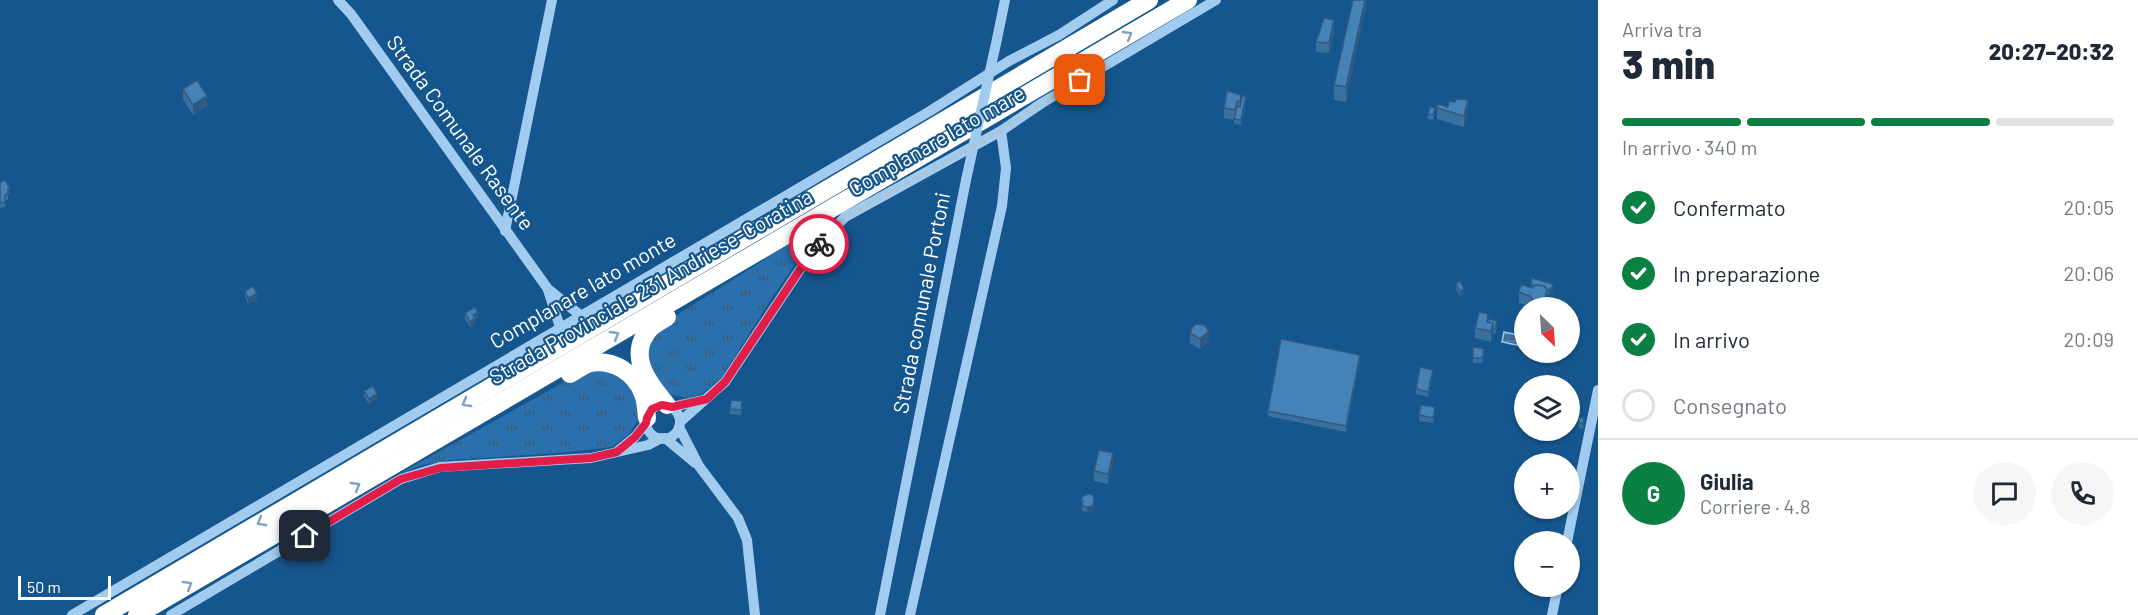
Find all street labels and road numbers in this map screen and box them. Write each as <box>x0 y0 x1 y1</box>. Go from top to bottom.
street label: Strada Comunale Rasente <box>382 30 540 234</box>
street label: Complanare lato mare <box>844 79 1029 200</box>
street label: Strada Provinciale 231 Andriese-Coratina <box>484 183 816 389</box>
street label: Strada comunale Portoni <box>887 190 954 415</box>
street label: Complanare lato monte <box>485 226 680 353</box>

